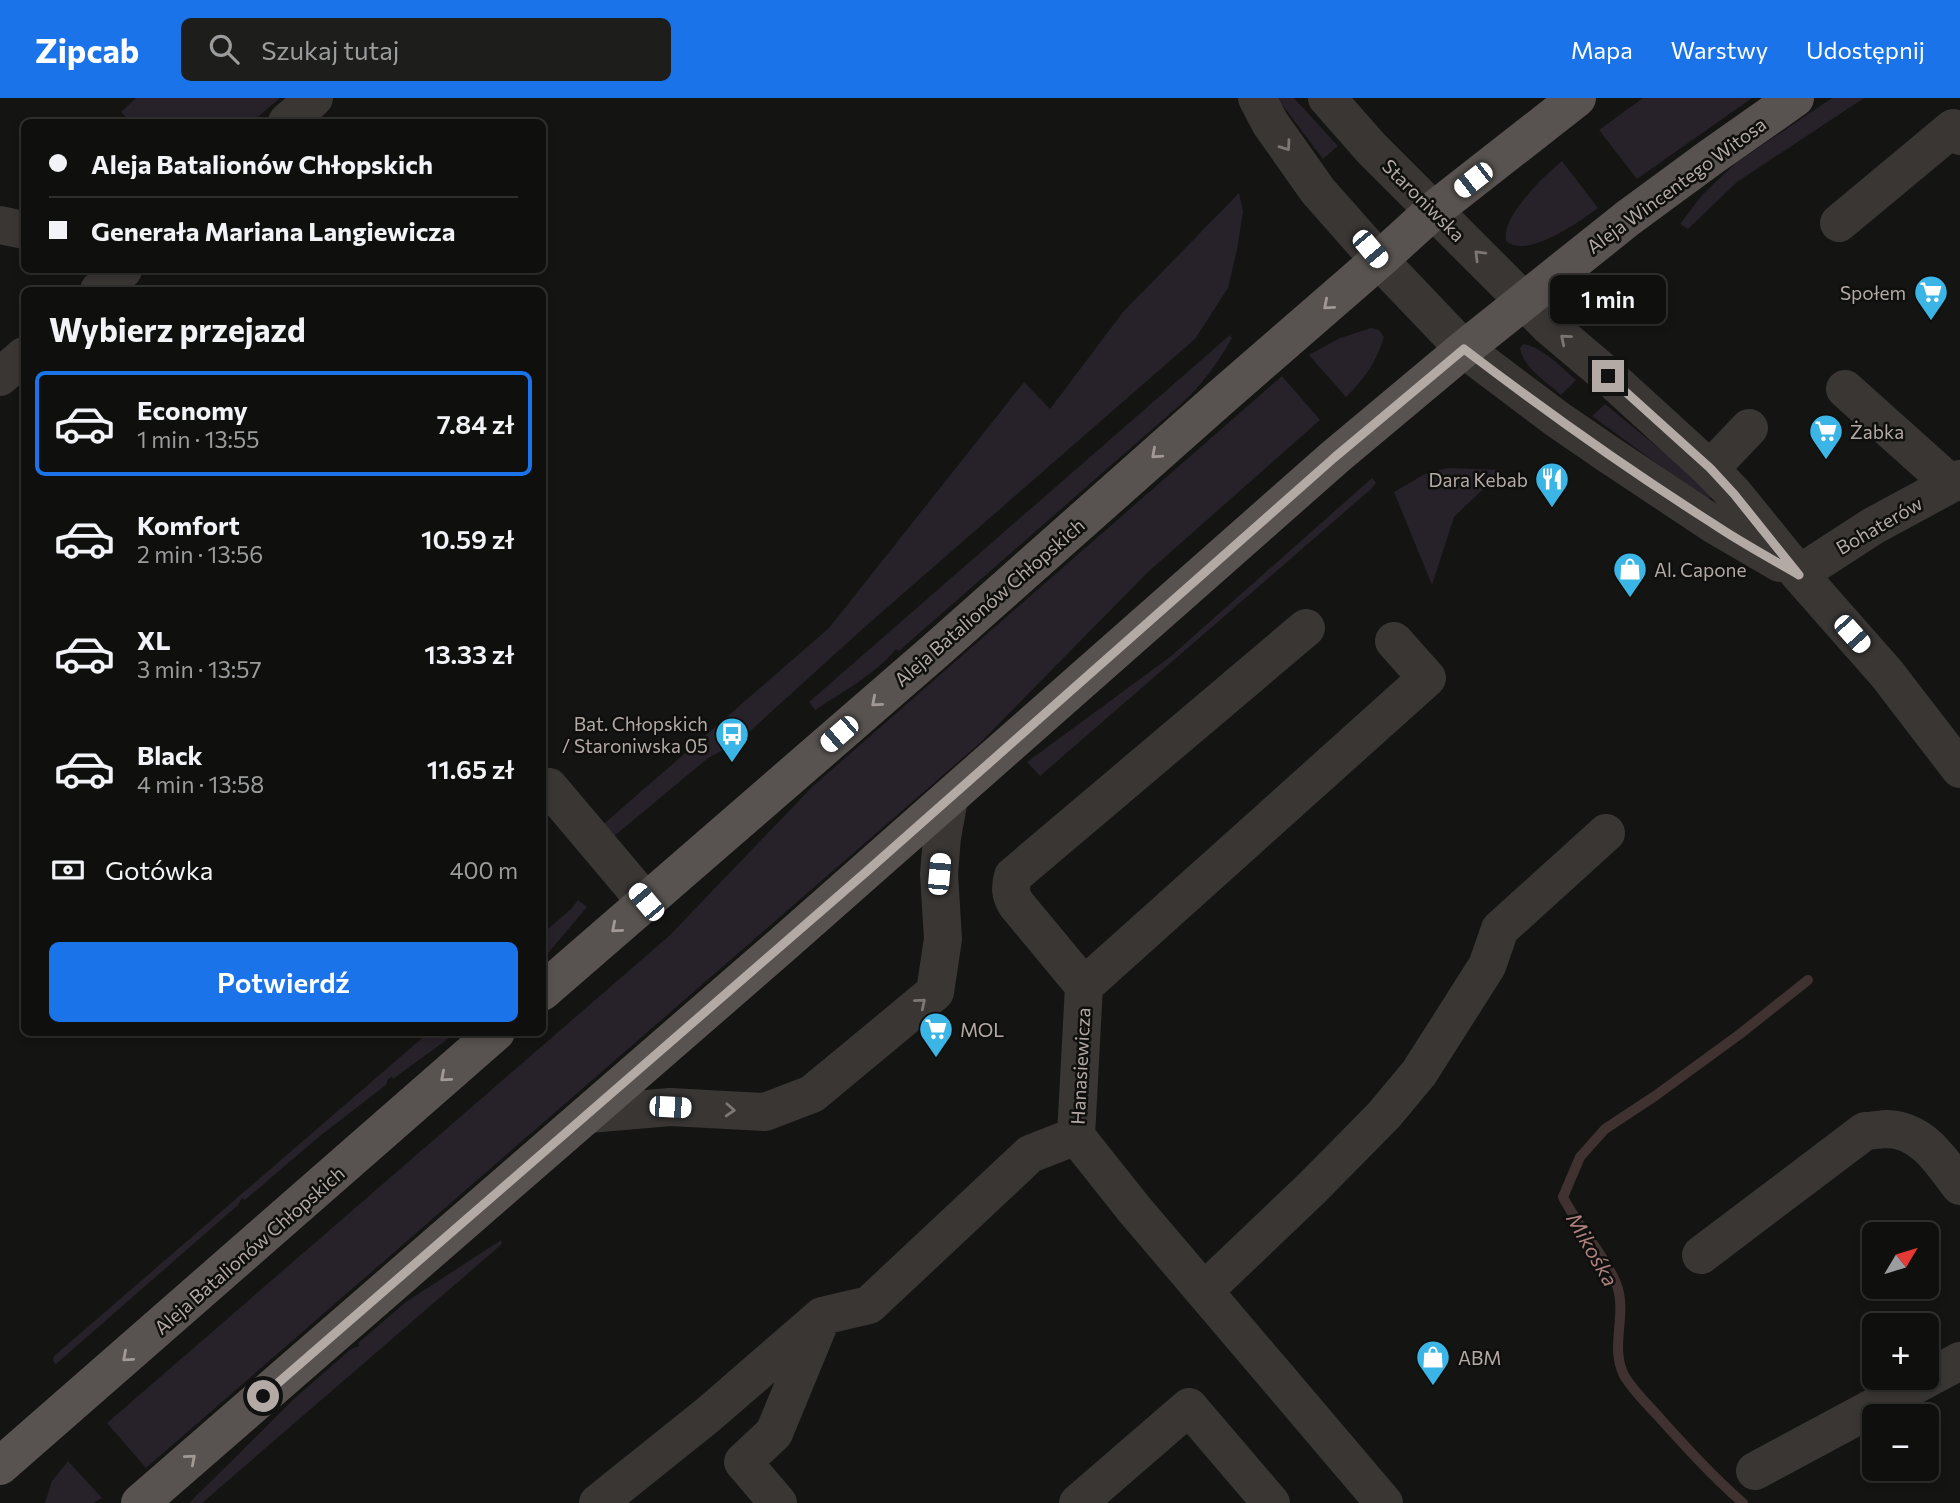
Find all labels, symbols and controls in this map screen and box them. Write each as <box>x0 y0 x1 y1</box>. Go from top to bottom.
search box <box>181 18 671 81</box>
text: Zipcab <box>35 29 139 70</box>
icon: search <box>205 30 243 68</box>
text: Szukaj tutaj <box>261 34 399 65</box>
text: Mapa <box>1571 35 1633 64</box>
text: Warstwy <box>1671 35 1768 64</box>
text: Udostępnij <box>1806 35 1925 64</box>
street label: Aleja Wincentego Witosa <box>1582 112 1770 258</box>
one-way arrow <box>1278 138 1290 151</box>
text: Aleja Batalionów Chłopskich <box>91 148 433 179</box>
street label: Staroniwska <box>1378 154 1470 246</box>
car <box>1450 159 1497 201</box>
text: Generała Mariana Langiewicza <box>91 215 455 246</box>
car <box>1349 226 1392 272</box>
one-way arrow <box>1475 251 1487 263</box>
supermarket icon: Społem <box>1912 273 1950 322</box>
callout: 1 min <box>1550 274 1666 324</box>
place label: Społem <box>1840 281 1906 304</box>
text: 1 min <box>1581 285 1635 313</box>
one-way arrow <box>1323 297 1336 309</box>
text: Wybierz przejazd <box>49 309 306 349</box>
one-way arrow <box>1561 335 1574 347</box>
route end <box>1592 360 1624 392</box>
icon: car <box>53 392 116 455</box>
text: Economy <box>137 394 248 425</box>
text: 7.84 zł <box>437 408 514 439</box>
supermarket icon: Żabka <box>1807 412 1845 461</box>
place label: Żabka <box>1850 420 1904 443</box>
text: 1 min · 13:55 <box>137 425 259 453</box>
one-way arrow <box>1152 446 1165 458</box>
restaurant icon: Dara Kebab <box>1533 460 1571 509</box>
place label: Dara Kebab <box>1429 468 1528 491</box>
street label: Bohaterów <box>1832 491 1926 559</box>
icon: car <box>53 507 116 570</box>
text: Komfort <box>137 509 240 540</box>
street label: Aleja Batalionów Chłopskich <box>889 513 1089 691</box>
text: 10.59 zł <box>421 523 514 554</box>
text: 2 min · 13:56 <box>137 540 263 568</box>
shop icon: Al. Capone <box>1611 550 1649 599</box>
place label: Al. Capone <box>1654 558 1747 581</box>
car <box>1831 611 1874 657</box>
icon: car <box>53 622 116 685</box>
text: XL <box>137 624 171 655</box>
text: 13.33 zł <box>424 638 514 669</box>
text: 3 min · 13:57 <box>137 655 262 683</box>
one-way arrow <box>871 694 884 706</box>
place label: Bat. Chłopskich / Staroniwska 05 <box>562 712 708 757</box>
car <box>817 712 862 756</box>
bus stop icon: Bat. Chłopskich / Staroniwska 05 <box>713 715 751 764</box>
icon: car <box>53 737 116 800</box>
text: Black <box>137 739 203 770</box>
text: 11.65 zł <box>427 753 514 784</box>
text: 4 min · 13:58 <box>137 770 264 798</box>
icon: cash <box>49 851 87 889</box>
car <box>927 852 952 896</box>
text: Gotówka <box>105 854 213 885</box>
text: 400 m <box>450 856 518 884</box>
car <box>625 879 668 925</box>
one-way arrow <box>611 920 624 932</box>
button: Potwierdź <box>49 942 518 1022</box>
one-way arrow <box>913 999 926 1011</box>
street label: Hanasiewicza <box>1065 1007 1095 1125</box>
supermarket icon: MOL <box>917 1010 955 1059</box>
place label: MOL <box>960 1018 1004 1041</box>
one-way arrow <box>440 1069 453 1082</box>
car <box>649 1095 692 1119</box>
one-way arrow <box>725 1102 736 1117</box>
street label: Aleja Batalionów Chłopskich <box>149 1161 349 1339</box>
water label: Mikośka <box>1562 1208 1624 1290</box>
north arrow <box>1862 1222 1939 1298</box>
map controls <box>1862 1222 1939 1481</box>
button: + <box>1862 1313 1939 1390</box>
shop icon: ABM <box>1414 1338 1452 1387</box>
place label: ABM <box>1458 1346 1502 1369</box>
one-way arrow <box>122 1348 135 1361</box>
route start <box>247 1380 279 1412</box>
button: − <box>1862 1404 1939 1481</box>
one-way arrow <box>183 1455 196 1467</box>

